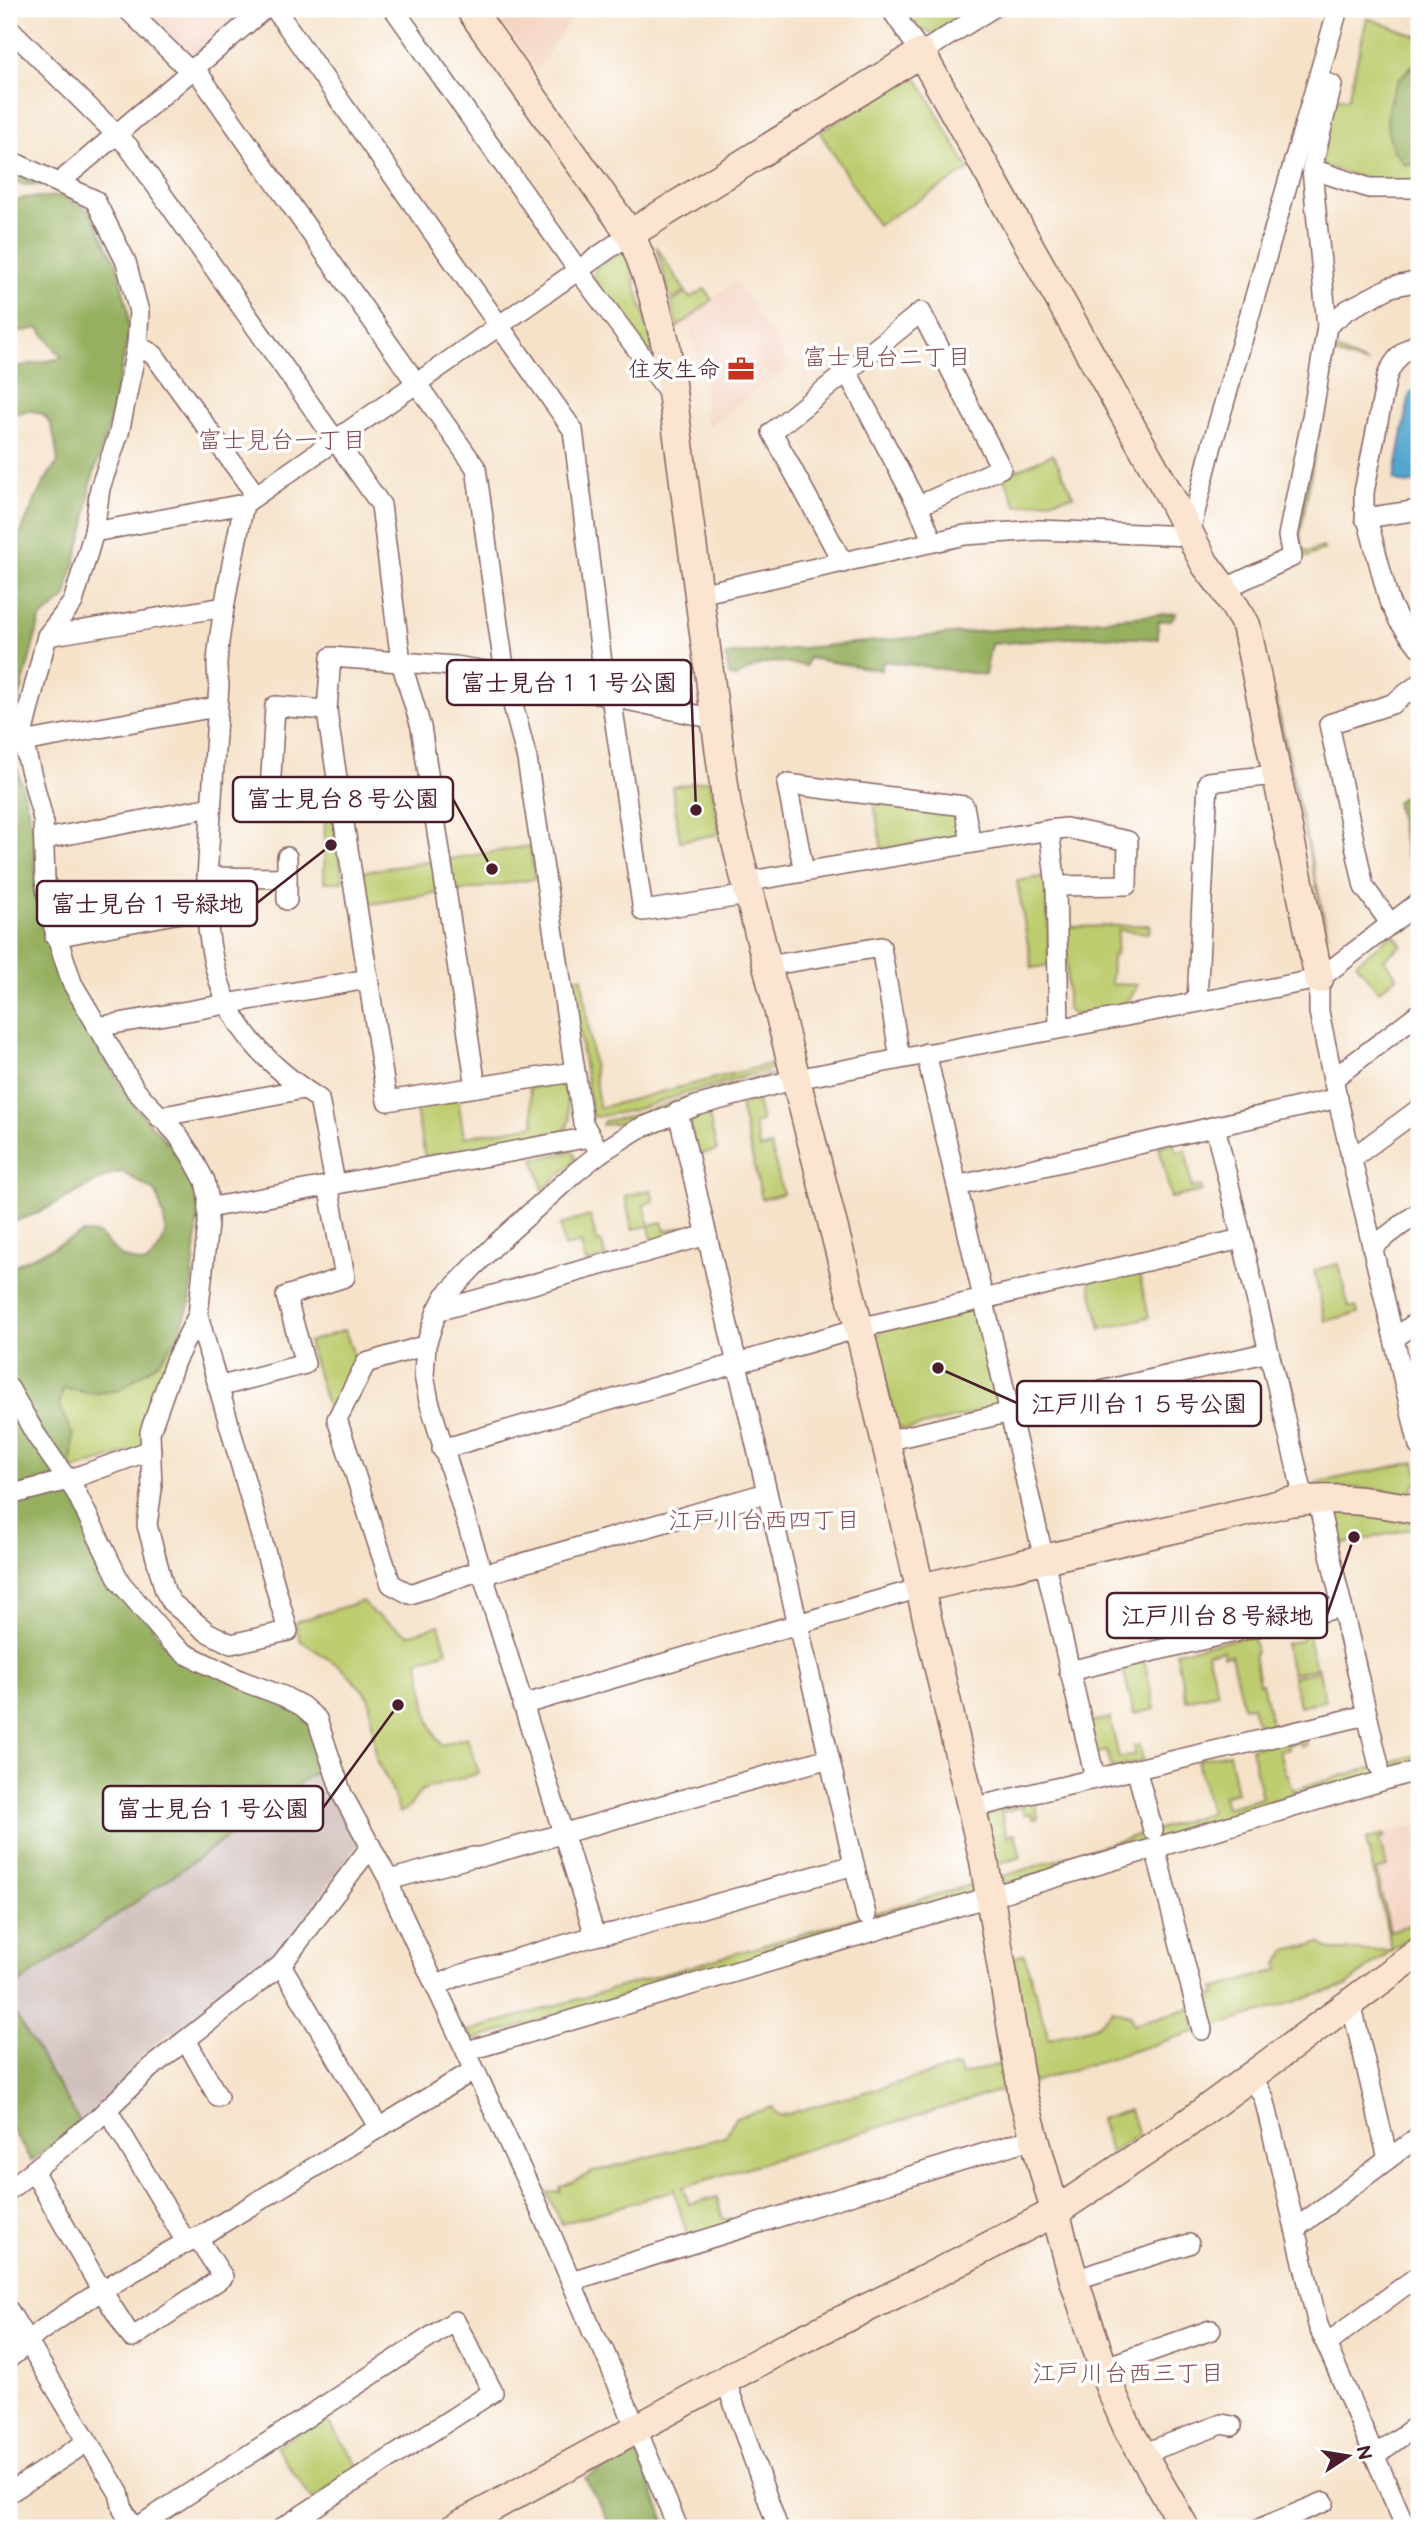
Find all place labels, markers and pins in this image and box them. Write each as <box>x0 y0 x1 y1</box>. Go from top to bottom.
office icon: 住友生命 <box>726 354 756 384</box>
place label: 住友生命 <box>628 356 720 384</box>
callout: 富士見台１１号公園 <box>447 660 691 705</box>
callout: 富士見台８号公園 <box>233 777 453 822</box>
callout: 富士見台１号緑地 <box>37 881 257 926</box>
callout: 江戸川台１５号公園 <box>1017 1381 1261 1426</box>
callout: 江戸川台８号緑地 <box>1107 1593 1327 1638</box>
callout: 富士見台１号公園 <box>103 1786 323 1831</box>

